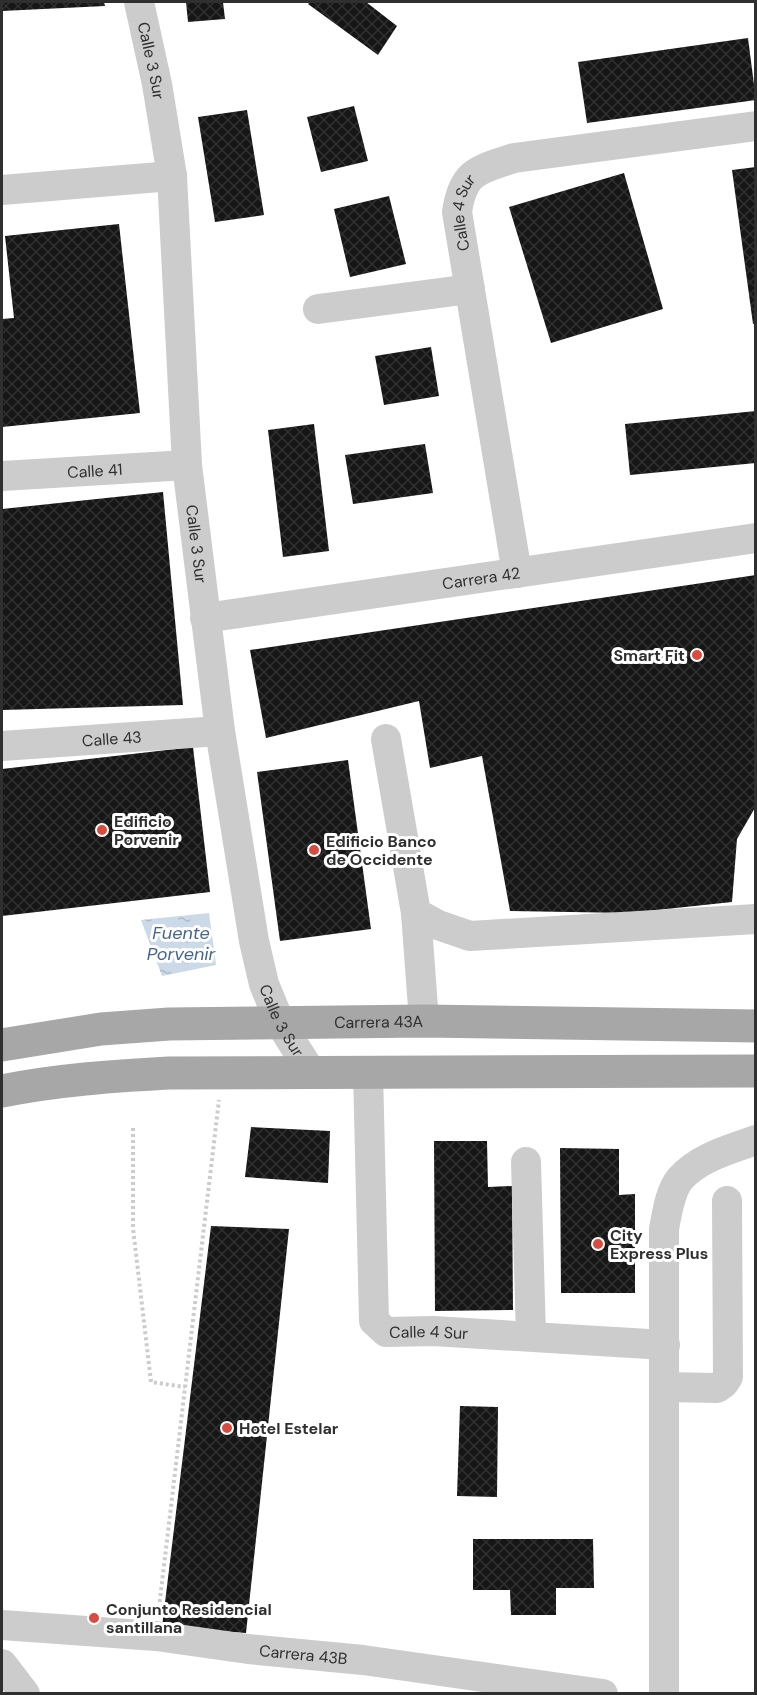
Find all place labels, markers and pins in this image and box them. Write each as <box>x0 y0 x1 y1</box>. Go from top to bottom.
place label: Smart Fit <box>613 645 685 666</box>
marker: Smart Fit <box>690 648 704 662</box>
place label: Edificio Porvenir <box>114 811 179 850</box>
marker: Edificio Porvenir <box>95 823 109 837</box>
place label: Edificio Banco de Occidente <box>326 831 437 870</box>
marker: Edificio Banco de Occidente <box>307 843 321 857</box>
place label: City Express Plus <box>610 1225 708 1264</box>
marker: City Express Plus <box>591 1237 605 1251</box>
place label: Hotel Estelar <box>239 1418 339 1439</box>
marker: Hotel Estelar <box>220 1421 234 1435</box>
place label: Conjunto Residencial santillana <box>106 1599 272 1638</box>
marker: Conjunto Residencial santillana <box>87 1611 101 1625</box>

